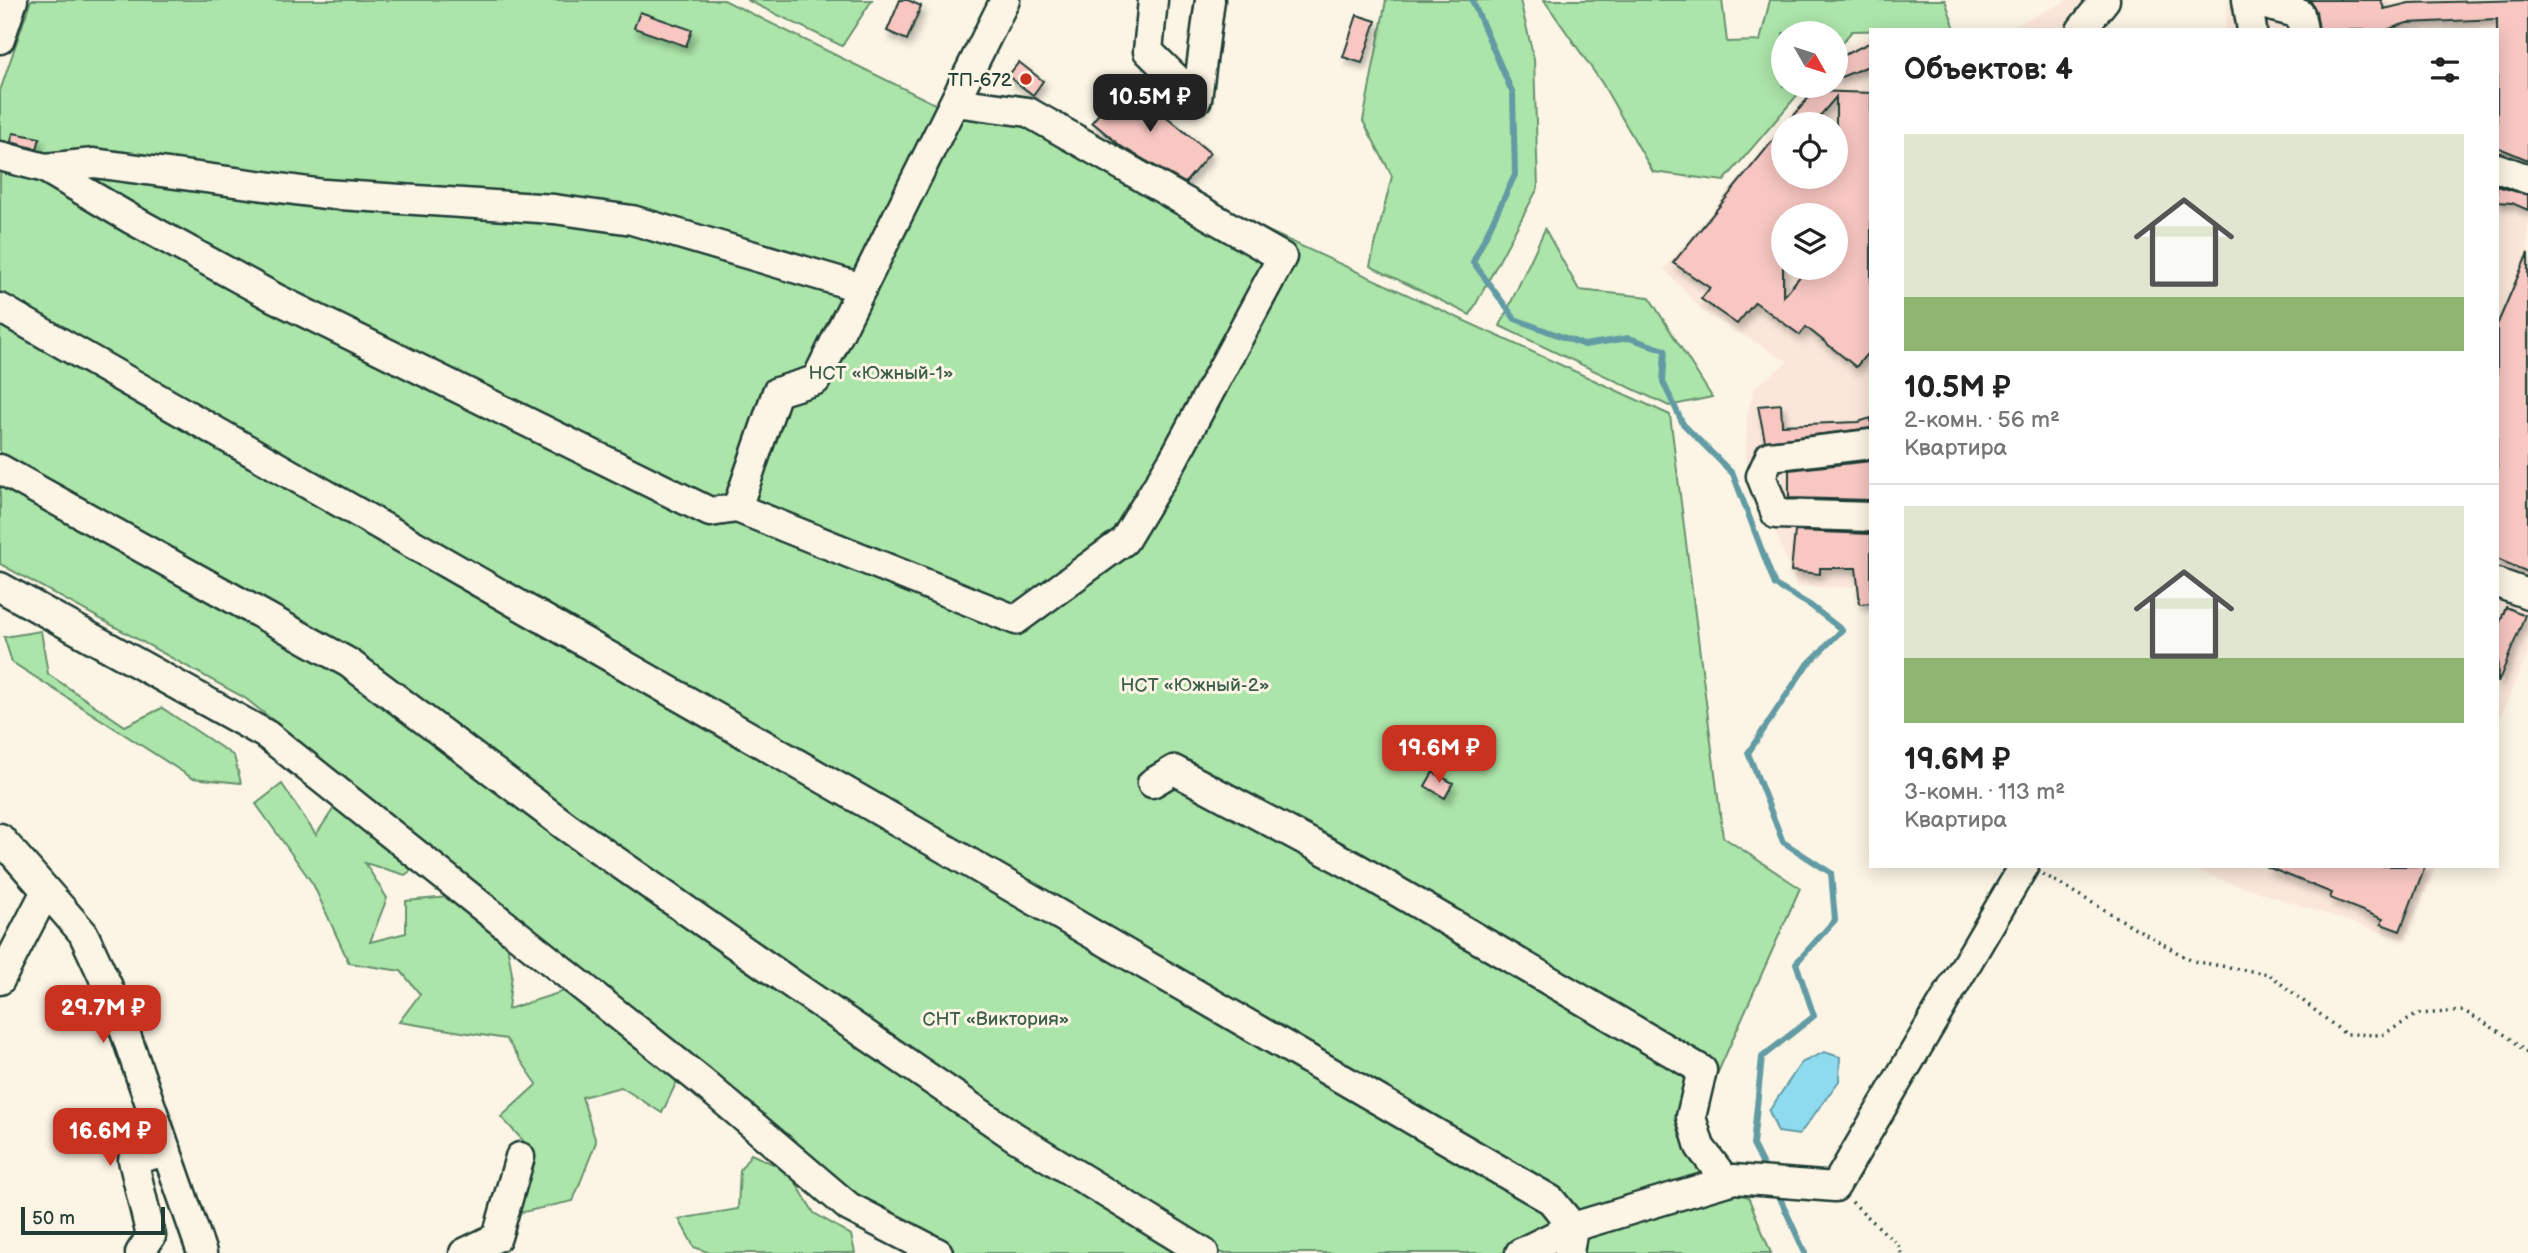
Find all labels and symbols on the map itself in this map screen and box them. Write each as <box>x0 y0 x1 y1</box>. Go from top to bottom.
north arrow <box>1771 21 1848 98</box>
place label: ТП-672 <box>948 69 1013 92</box>
marker: ТП-672 <box>1018 71 1034 87</box>
pin: 10.5M ₽ <box>1085 74 1215 134</box>
park label: НСТ «Южный-1» <box>808 362 954 385</box>
park label: НСТ «Южный-2» <box>1121 674 1269 697</box>
pin: 19.6M ₽ <box>1374 726 1504 785</box>
pin: 29.7M ₽ <box>38 986 168 1045</box>
park label: СНТ «Виктория» <box>923 1008 1069 1031</box>
pin: 16.6M ₽ <box>45 1108 175 1168</box>
scale bar <box>21 1204 164 1236</box>

